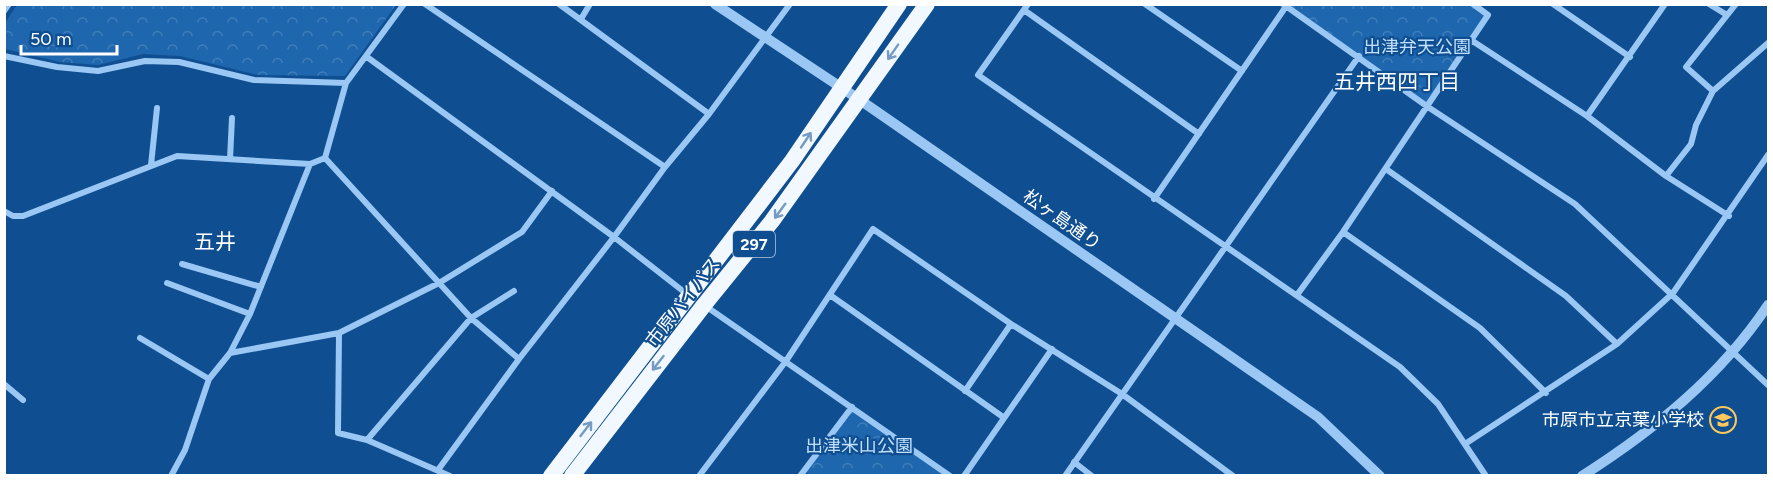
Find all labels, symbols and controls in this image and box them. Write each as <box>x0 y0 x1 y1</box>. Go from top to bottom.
scale bar <box>21 18 117 56</box>
text: 50 m <box>30 28 72 50</box>
park label: 出津弁天公園 <box>1363 36 1471 58</box>
one-way arrow <box>887 44 899 60</box>
district label: 五井西四丁目 <box>1334 69 1460 94</box>
one-way arrow <box>800 132 812 149</box>
street label: 松ヶ島通り <box>1019 185 1105 255</box>
one-way arrow <box>774 202 786 219</box>
district label: 五井 <box>194 229 236 254</box>
road number: 297 <box>733 231 775 257</box>
street label: 市原バイパス <box>641 253 725 351</box>
one-way arrow <box>652 355 665 371</box>
school or university icon: 市原市立京葉小学校 <box>1708 405 1738 435</box>
place label: 市原市立京葉小学校 <box>1542 409 1704 431</box>
one-way arrow <box>580 421 593 437</box>
park label: 出津米山公園 <box>805 435 913 457</box>

